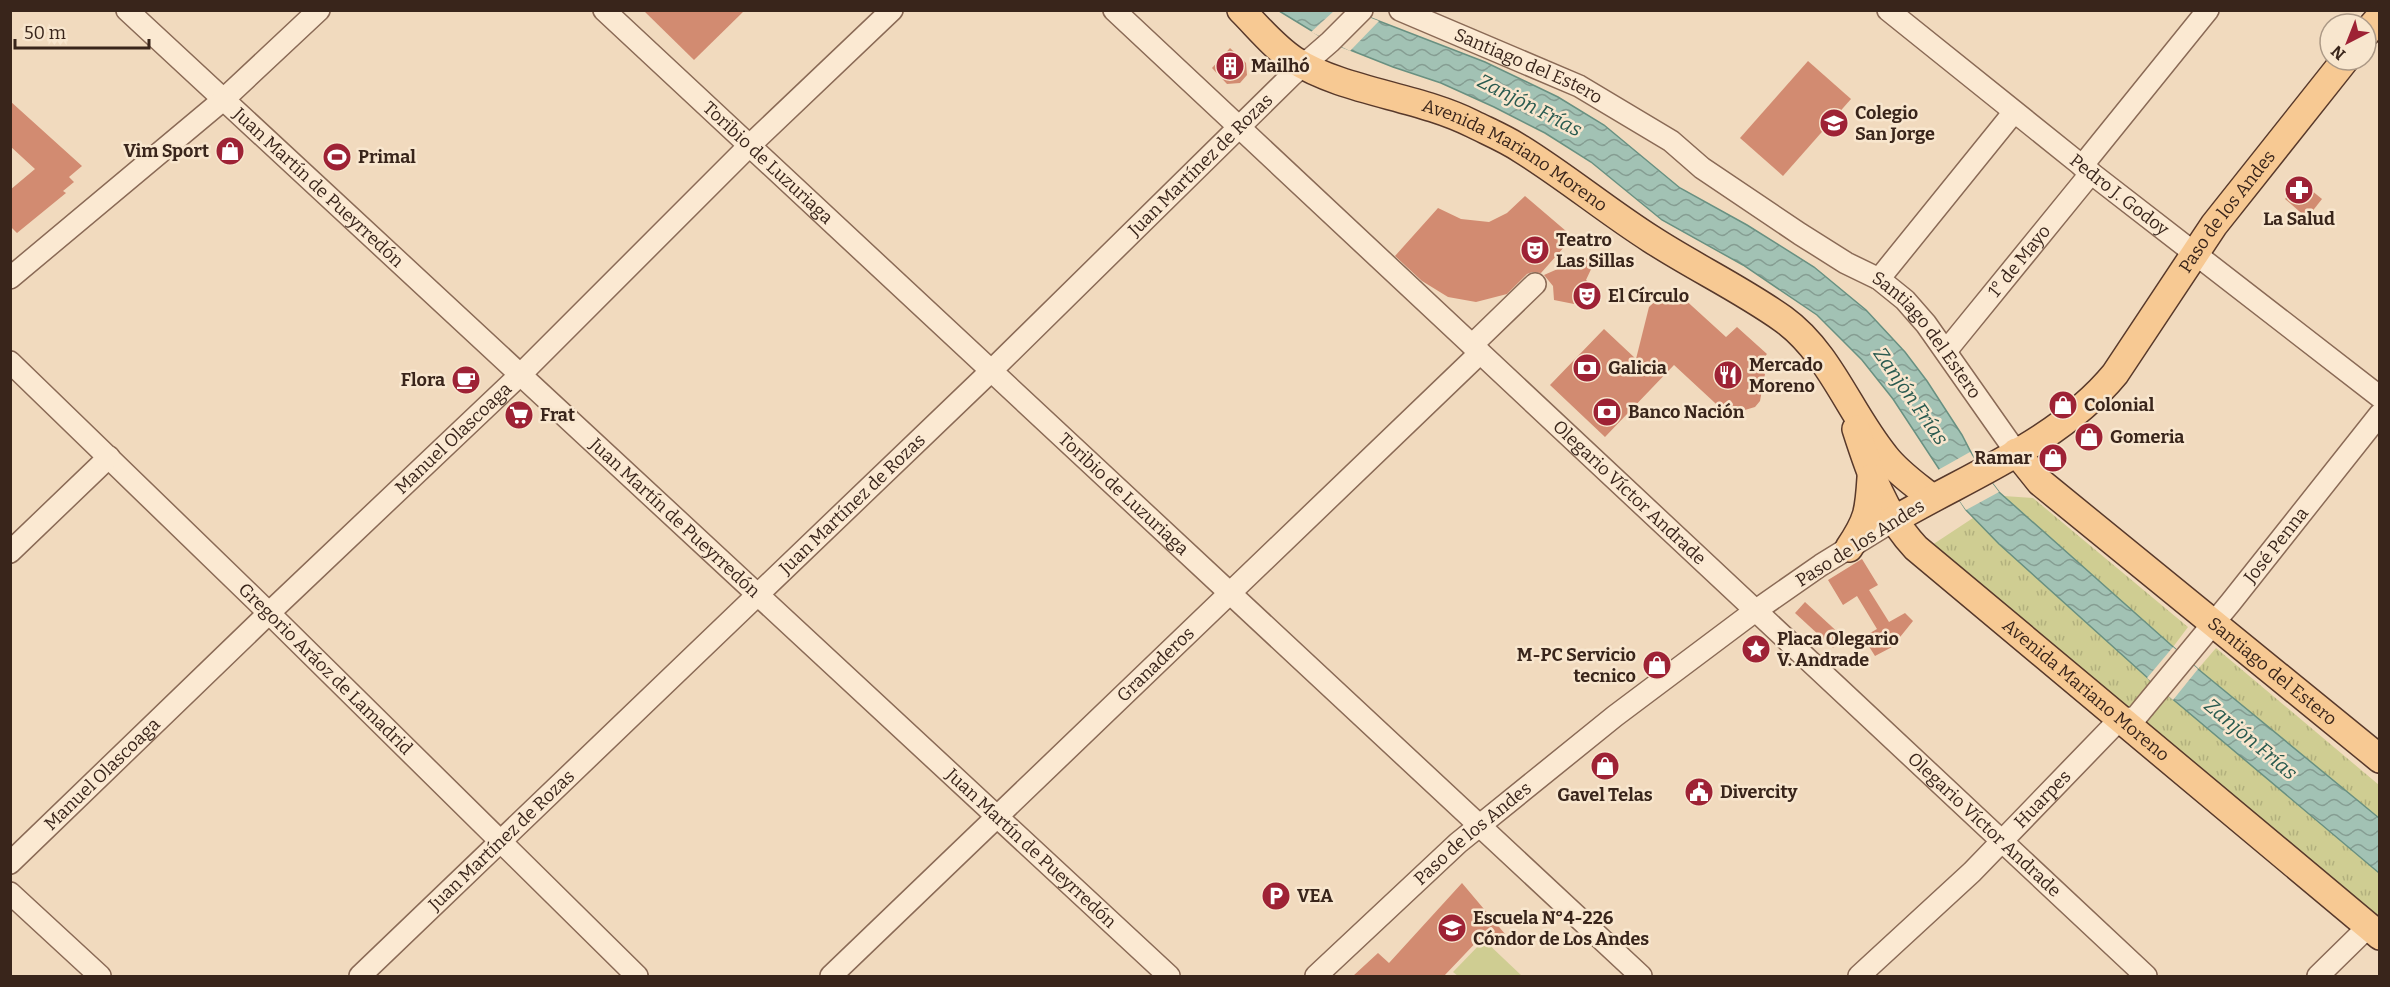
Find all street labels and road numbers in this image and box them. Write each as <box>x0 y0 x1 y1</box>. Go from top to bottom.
street label: Santiago del Estero <box>1451 23 1606 108</box>
street label: Juan Martínez de Rozas <box>1123 89 1277 242</box>
street label: Avenida Mariano Moreno <box>1419 94 1612 216</box>
street label: Toribio de Luzuriaga <box>698 97 838 229</box>
street label: Juan Martín de Pueyrredón <box>228 102 409 272</box>
street label: Paso de los Andes <box>2174 146 2280 277</box>
street label: Pedro J. Godoy <box>2065 149 2174 240</box>
street label: 1° de Mayo <box>1983 220 2055 302</box>
street label: Santiago del Estero <box>1869 267 1986 403</box>
street label: Manuel Olascoaga <box>390 378 516 499</box>
street label: Olegario Víctor Andrade <box>1548 415 1711 569</box>
street label: Toribio de Luzuriaga <box>1054 428 1193 560</box>
street label: Juan Martínez de Rozas <box>774 429 930 580</box>
street label: Juan Martín de Pueyrredón <box>584 433 765 603</box>
street label: Paso de los Andes <box>1792 495 1928 591</box>
street label: José Penna <box>2239 502 2313 588</box>
street label: Gregorio Aráoz de Lamadrid <box>234 578 417 759</box>
street label: Santiago del Estero <box>2203 612 2341 730</box>
street label: Avenida Mariano Moreno <box>1998 614 2174 766</box>
street label: Granaderos <box>1112 622 1199 707</box>
street label: Manuel Olascoaga <box>40 713 165 835</box>
street label: Olegario Víctor Andrade <box>1903 748 2065 902</box>
street label: Juan Martín de Pueyrredón <box>941 763 1121 933</box>
street label: Juan Martínez de Rozas <box>423 765 579 916</box>
street label: Huarpes <box>2009 765 2076 833</box>
street label: Paso de los Andes <box>1409 777 1536 890</box>

